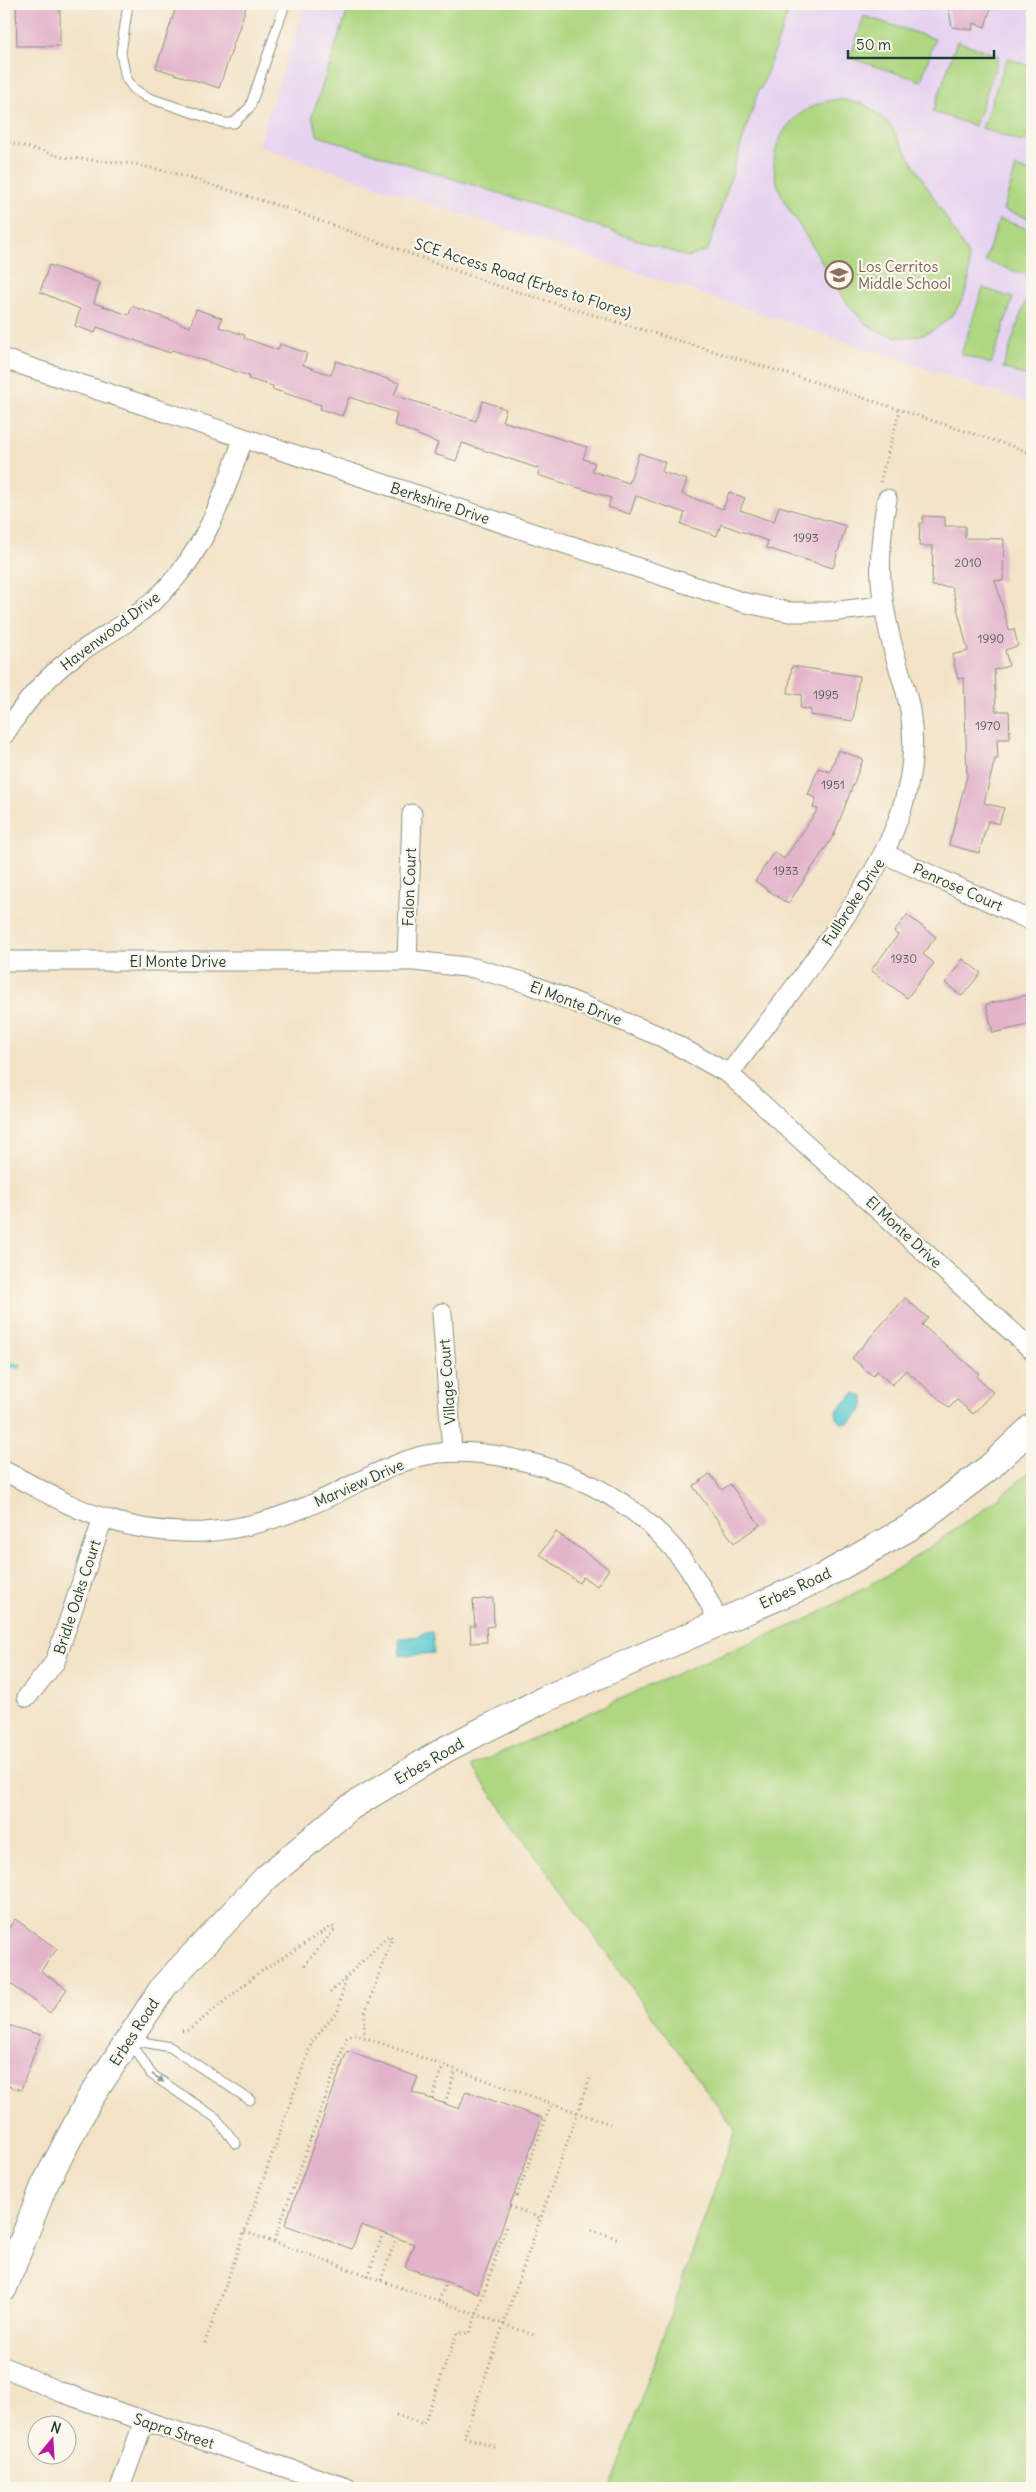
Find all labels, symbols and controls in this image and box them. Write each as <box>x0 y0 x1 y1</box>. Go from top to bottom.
scale bar <box>848 28 995 60</box>
text: 50 m <box>856 35 891 54</box>
street label: SCE Access Road (Erbes to Flores) <box>412 234 634 322</box>
place label: Los Cerritos Middle School <box>858 257 951 293</box>
school or university icon: Los Cerritos Middle School <box>824 260 854 290</box>
street label: Berkshire Drive <box>388 478 492 528</box>
house number: 1993 <box>793 530 819 545</box>
house number: 2010 <box>954 555 982 570</box>
street label: Havenwood Drive <box>56 587 164 675</box>
house number: 1990 <box>978 631 1004 646</box>
house number: 1995 <box>813 687 839 702</box>
house number: 1970 <box>975 718 1001 733</box>
house number: 1951 <box>821 777 845 792</box>
street label: Falon Court <box>398 847 420 927</box>
street label: Fullbroke Drive <box>818 855 888 949</box>
street label: Penrose Court <box>910 859 1006 915</box>
house number: 1933 <box>773 863 799 878</box>
house number: 1930 <box>891 951 917 966</box>
street label: El Monte Drive <box>130 952 226 971</box>
street label: El Monte Drive <box>527 977 625 1029</box>
street label: El Monte Drive <box>862 1192 946 1272</box>
street label: Village Court <box>435 1338 459 1426</box>
street label: Marview Drive <box>311 1455 407 1511</box>
street label: Bridle Oaks Court <box>50 1537 104 1657</box>
street label: Erbes Road <box>756 1563 834 1613</box>
street label: Erbes Road <box>391 1733 467 1788</box>
street label: Erbes Road <box>105 1994 163 2069</box>
one-way arrow <box>151 2073 165 2083</box>
street label: Sapra Street <box>131 2409 217 2453</box>
north arrow <box>28 2414 78 2464</box>
text: N <box>49 2418 63 2438</box>

